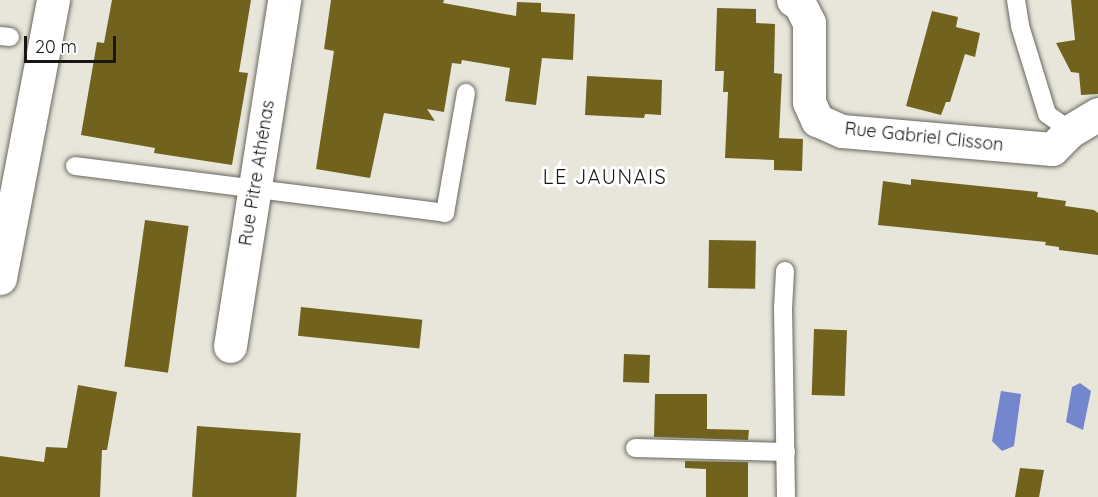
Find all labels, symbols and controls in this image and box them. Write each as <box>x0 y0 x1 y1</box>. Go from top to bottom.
scale bar <box>27 24 118 62</box>
text: 20 m <box>35 35 77 58</box>
street label: Rue Pitre Athénas <box>235 99 279 247</box>
street label: Rue Gabriel Clisson <box>843 118 1005 156</box>
district label: LE JAUNAIS <box>543 164 667 188</box>

